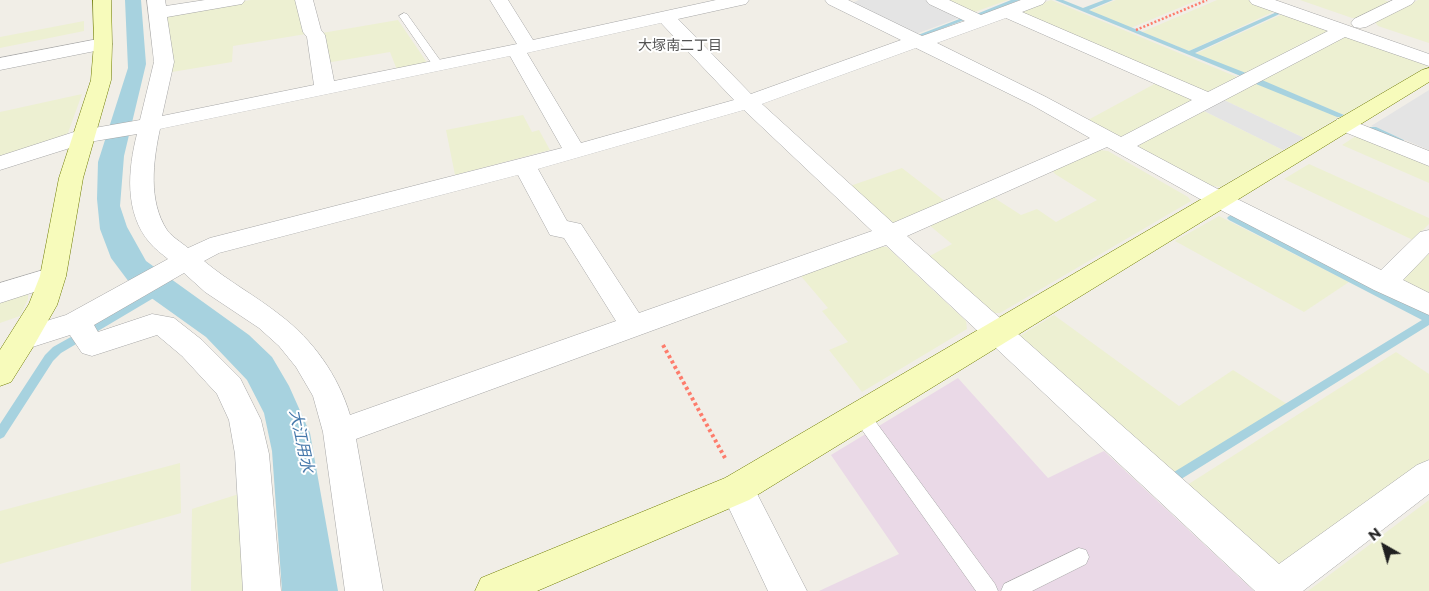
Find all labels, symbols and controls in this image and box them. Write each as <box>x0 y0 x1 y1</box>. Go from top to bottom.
district label: 大塚南二丁目 <box>638 38 722 54</box>
water label: 大江用水 <box>285 408 317 474</box>
north arrow <box>1359 521 1409 571</box>
text: N <box>1365 524 1385 545</box>

